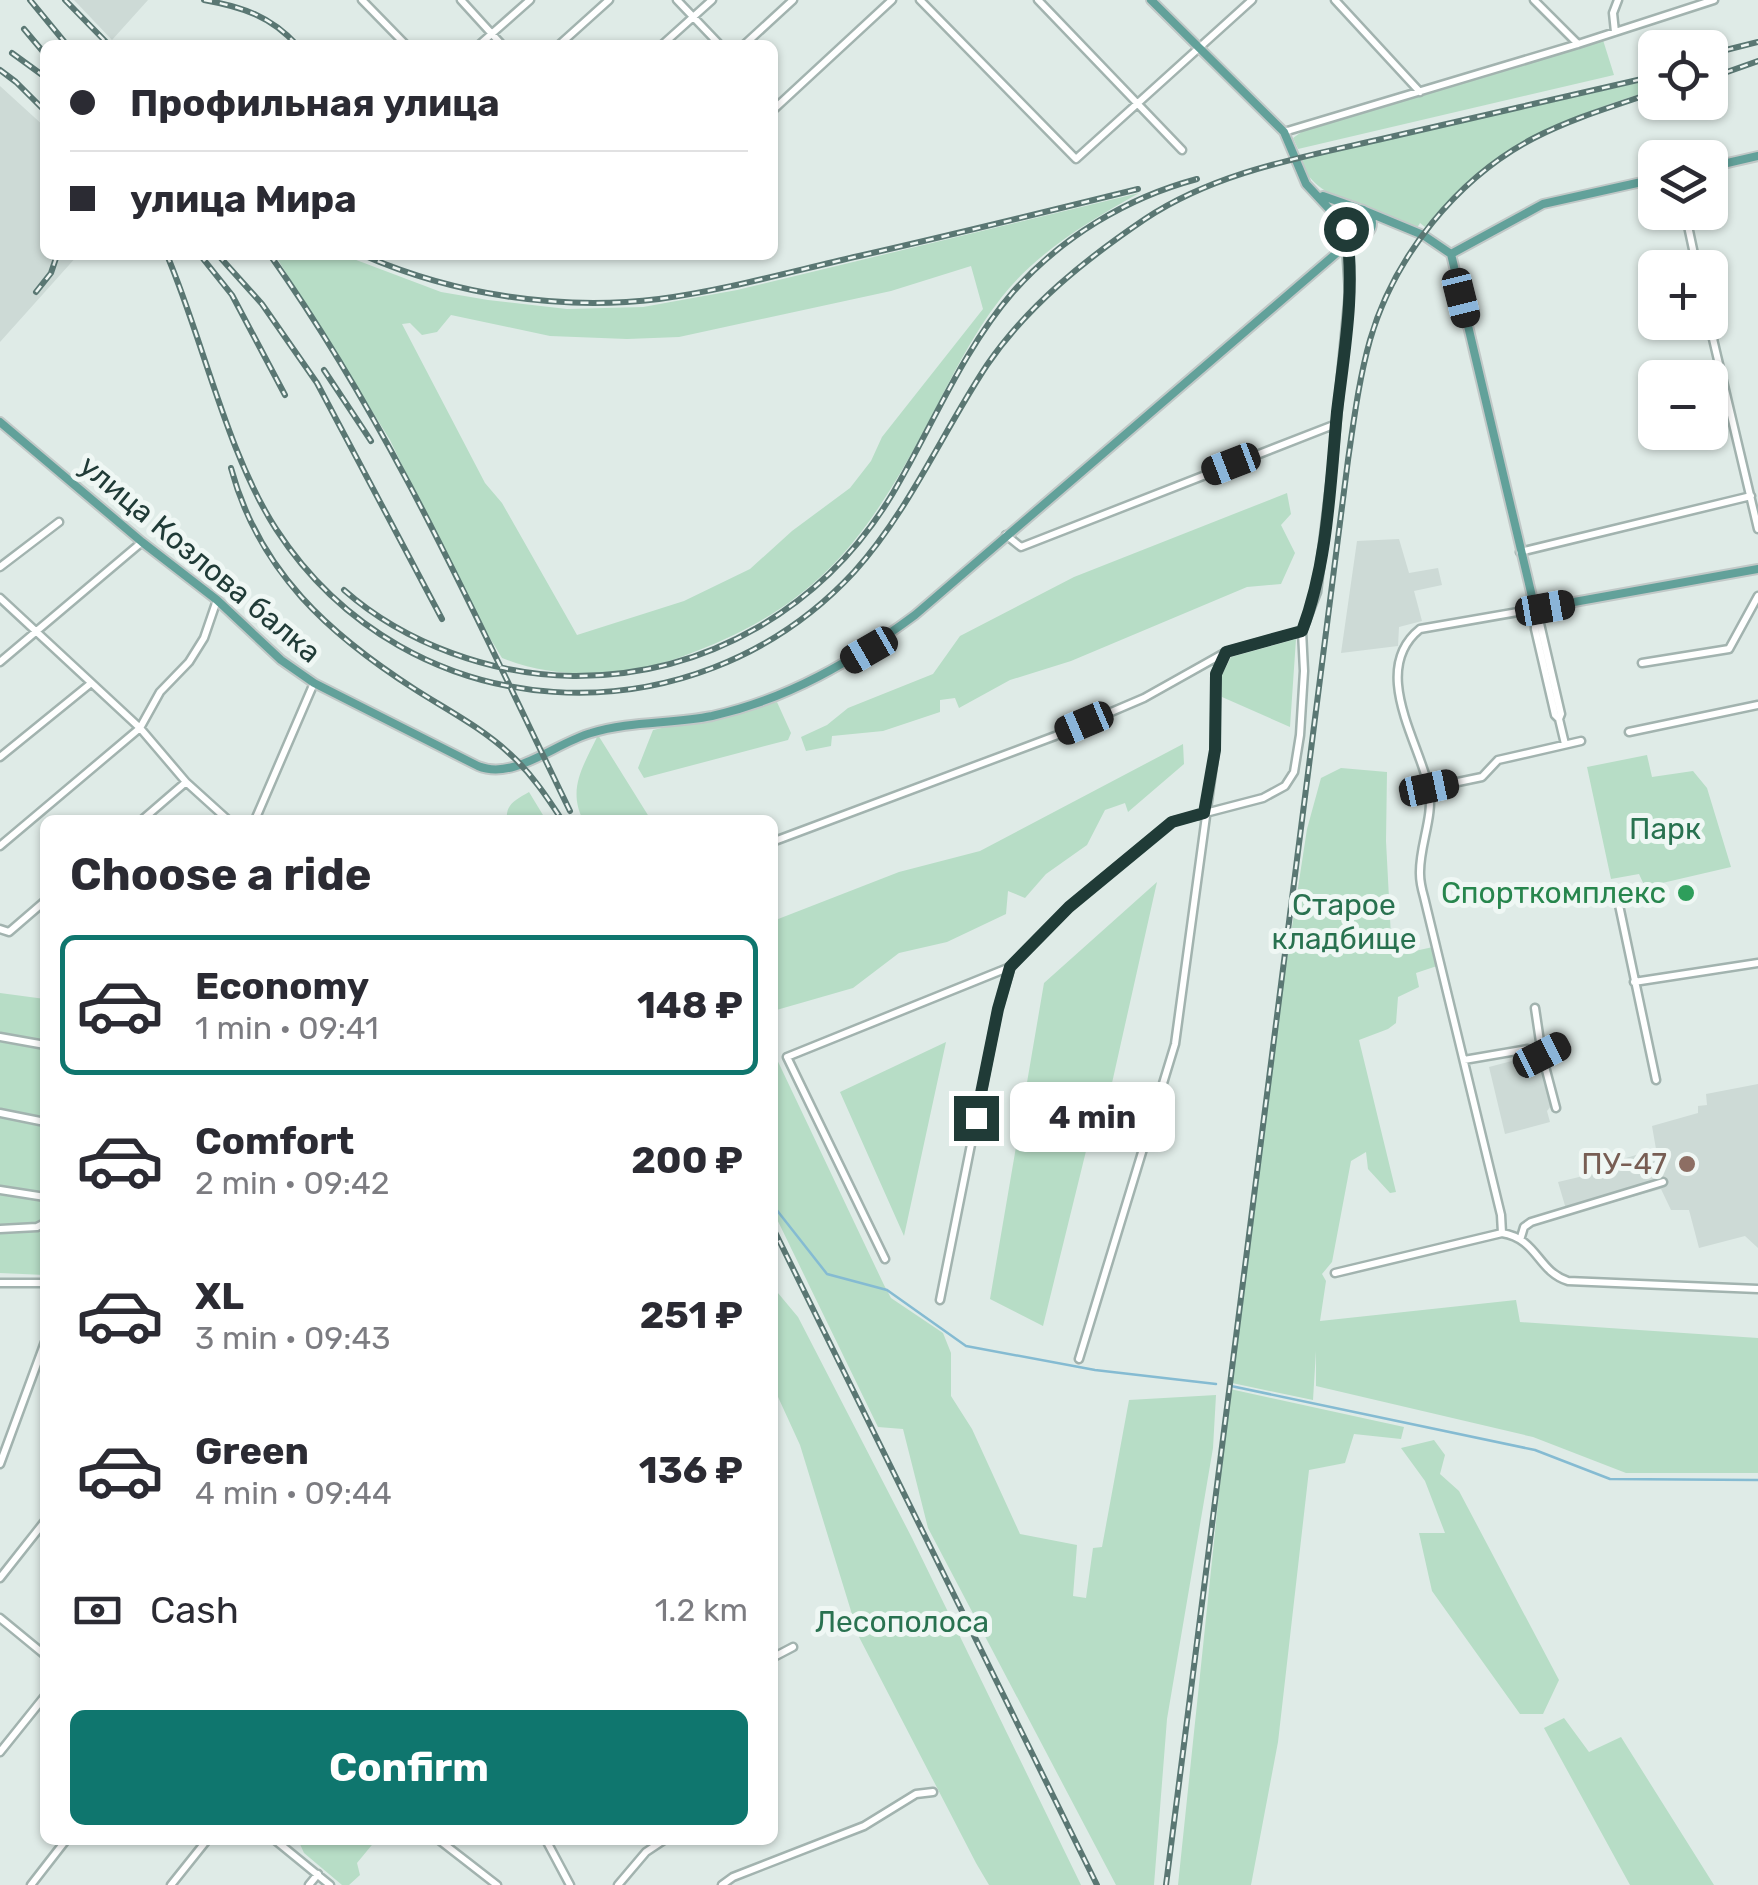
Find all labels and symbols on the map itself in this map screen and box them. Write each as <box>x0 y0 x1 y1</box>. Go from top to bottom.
route start <box>1324 207 1369 252</box>
car <box>1439 265 1483 331</box>
car <box>1198 439 1264 489</box>
street label: улица Козлова балка <box>72 448 328 670</box>
car <box>1513 588 1577 628</box>
car <box>836 622 902 678</box>
car <box>1051 697 1117 749</box>
car <box>1397 767 1461 809</box>
park label: Парк <box>1629 811 1701 847</box>
place label: Спорткомплекс <box>1441 875 1666 911</box>
marker: Спорткомплекс <box>1675 882 1697 904</box>
park label: Старое кладбище <box>1272 887 1416 957</box>
car <box>1508 1028 1576 1082</box>
callout: 4 min <box>1011 1083 1176 1153</box>
route end <box>954 1096 999 1141</box>
place label: ПУ-47 <box>1581 1146 1667 1182</box>
marker: ПУ-47 <box>1676 1153 1698 1175</box>
park label: Лесополоса <box>815 1604 989 1640</box>

